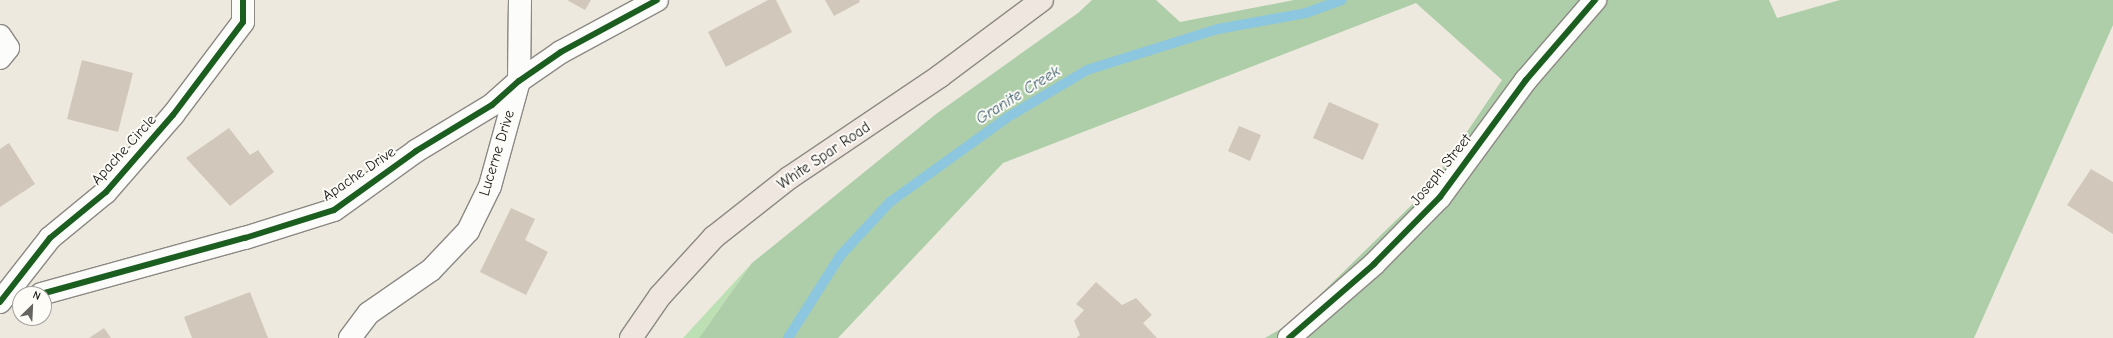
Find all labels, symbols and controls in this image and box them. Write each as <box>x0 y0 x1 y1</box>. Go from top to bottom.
water label: Granite Creek <box>972 61 1064 129</box>
street label: Lucerne Drive <box>475 108 519 198</box>
street label: Apache Circle <box>88 111 160 189</box>
street label: White Spar Road <box>774 118 874 194</box>
street label: Joseph Street <box>1407 131 1475 209</box>
street label: Apache Drive <box>319 143 399 205</box>
north arrow <box>12 286 52 326</box>
text: N <box>31 288 43 303</box>

